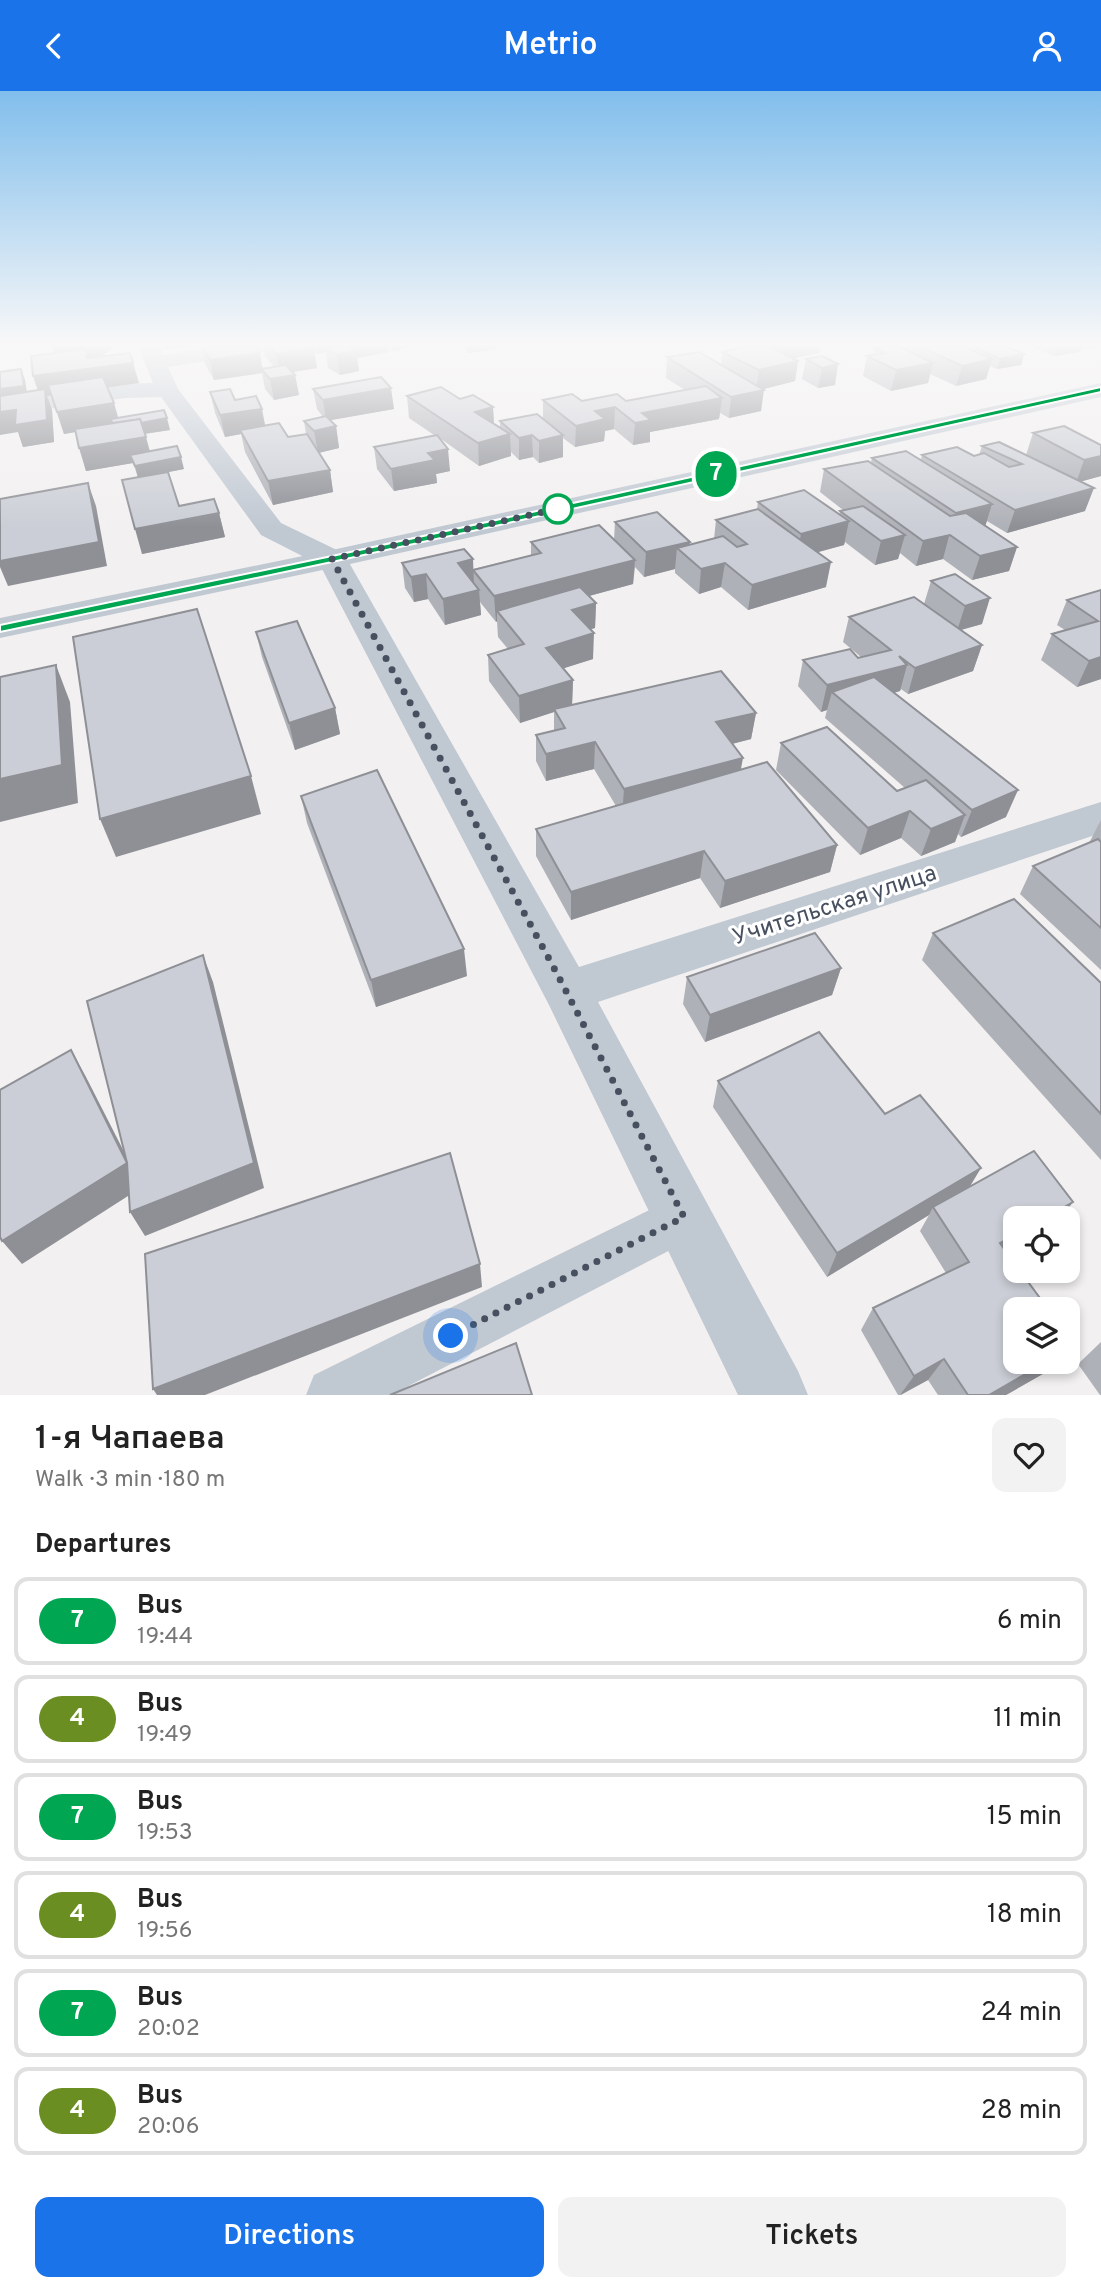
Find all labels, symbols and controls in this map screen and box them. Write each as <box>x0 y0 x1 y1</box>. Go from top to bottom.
text: Metrio <box>503 26 598 66</box>
icon: back <box>35 27 73 65</box>
icon: person <box>1028 27 1066 65</box>
line badge: 7 <box>693 451 739 497</box>
text: 7 <box>710 459 722 489</box>
unlabelled marker <box>543 494 573 524</box>
street label: Учительская улица <box>729 860 941 953</box>
map controls <box>1003 1206 1080 1374</box>
button: locate <box>1003 1206 1080 1283</box>
button: layers <box>1003 1297 1080 1374</box>
your location <box>433 1318 468 1353</box>
button: heart <box>992 1418 1066 1492</box>
text: 1-я Чапаева <box>35 1419 225 1461</box>
text: Walk · 3 min · 180 m <box>35 1466 225 1495</box>
text: Departures <box>35 1529 172 1562</box>
text: Bus <box>137 1590 183 1623</box>
text: 6 min <box>997 1605 1062 1638</box>
text: 7 <box>71 1606 84 1636</box>
text: 19:44 <box>137 1623 193 1652</box>
text: Bus <box>137 1688 183 1721</box>
text: 11 min <box>993 1703 1062 1736</box>
text: 4 <box>70 1704 85 1734</box>
text: 19:49 <box>137 1721 192 1750</box>
text: Bus <box>137 1786 183 1819</box>
text: 15 min <box>987 1801 1062 1834</box>
text: 7 <box>71 1802 84 1832</box>
text: 19:53 <box>137 1819 193 1848</box>
text: Bus <box>137 1884 183 1917</box>
text: 18 min <box>987 1899 1062 1932</box>
text: 4 <box>70 1900 85 1930</box>
text: 19:56 <box>137 1917 193 1946</box>
text: Bus <box>137 1982 183 2015</box>
text: 24 min <box>981 1997 1062 2030</box>
text: 7 <box>71 1998 84 2028</box>
text: 20:02 <box>137 2015 200 2044</box>
text: Bus <box>137 2080 183 2113</box>
text: 28 min <box>981 2095 1062 2128</box>
text: 4 <box>70 2096 85 2126</box>
text: 20:06 <box>137 2113 200 2142</box>
button: Directions <box>35 2197 544 2277</box>
button: Tickets <box>558 2197 1066 2277</box>

